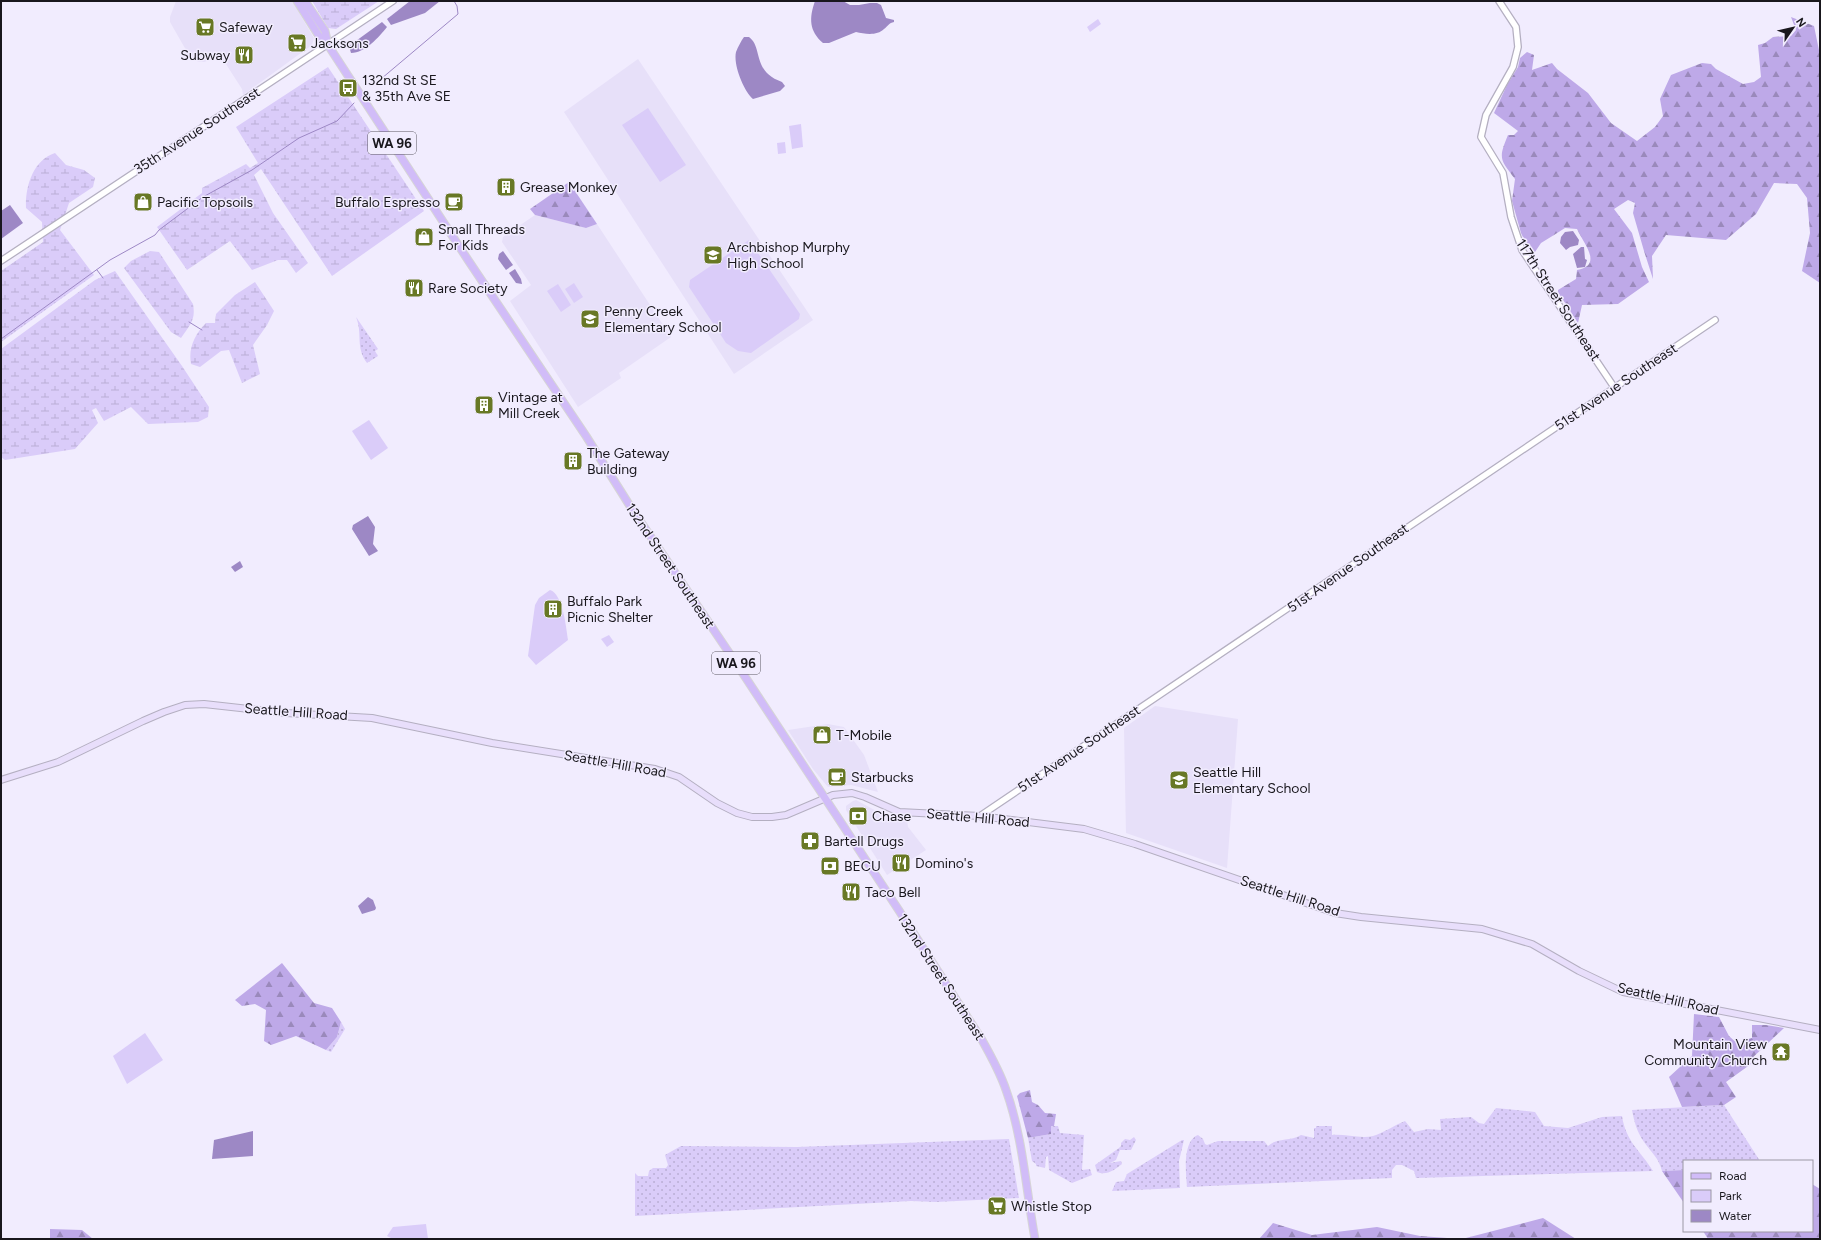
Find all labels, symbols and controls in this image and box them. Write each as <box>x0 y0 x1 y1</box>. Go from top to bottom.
north arrow <box>1773 8 1813 48</box>
supermarket icon: Safeway <box>194 16 216 38</box>
text: N <box>1793 16 1809 30</box>
place label: Safeway <box>219 19 273 36</box>
supermarket icon: Jacksons <box>286 32 308 54</box>
place label: Jacksons <box>311 35 369 52</box>
restaurant icon: Subway <box>233 44 255 66</box>
place label: Subway <box>180 47 231 64</box>
place label: 132nd St SE & 35th Ave SE <box>362 72 451 105</box>
bus stop icon: 132nd St SE & 35th Ave SE <box>337 77 359 99</box>
street label: 35th Avenue Southeast <box>131 84 263 178</box>
road number: WA 96 <box>368 132 416 154</box>
building icon: Grease Monkey <box>495 176 517 198</box>
place label: Grease Monkey <box>520 179 618 196</box>
shop icon: Pacific Topsoils <box>132 191 154 213</box>
cafe icon: Buffalo Espresso <box>443 191 465 213</box>
place label: Pacific Topsoils <box>157 194 253 211</box>
place label: Buffalo Espresso <box>335 194 440 211</box>
place label: Small Threads For Kids <box>438 221 525 254</box>
shop icon: Small Threads For Kids <box>413 226 435 248</box>
street label: 117th Street Southeast <box>1512 236 1604 364</box>
place label: Archbishop Murphy High School <box>727 239 851 272</box>
school or university icon: Archbishop Murphy High School <box>702 244 724 266</box>
restaurant icon: Rare Society <box>403 277 425 299</box>
place label: Rare Society <box>428 280 508 297</box>
place label: Penny Creek Elementary School <box>604 303 722 336</box>
school or university icon: Penny Creek Elementary School <box>579 308 601 330</box>
street label: 51st Avenue Southeast <box>1551 340 1681 434</box>
place label: Vintage at Mill Creek <box>498 389 563 422</box>
building icon: Vintage at Mill Creek <box>473 394 495 416</box>
place label: The Gateway Building <box>587 445 670 478</box>
building icon: The Gateway Building <box>562 450 584 472</box>
street label: 132nd Street Southeast <box>622 500 718 632</box>
street label: 51st Avenue Southeast <box>1284 520 1412 616</box>
place label: Buffalo Park Picnic Shelter <box>567 593 653 626</box>
building icon: Buffalo Park Picnic Shelter <box>542 598 564 620</box>
road number: WA 96 <box>712 652 760 674</box>
street label: Seattle Hill Road <box>244 700 348 724</box>
street label: 51st Avenue Southeast <box>1014 702 1144 796</box>
shop icon: T-Mobile <box>811 724 833 746</box>
place label: T-Mobile <box>836 727 892 744</box>
street label: Seattle Hill Road <box>562 747 668 781</box>
place label: Seattle Hill Elementary School <box>1193 764 1311 797</box>
cafe icon: Starbucks <box>826 766 848 788</box>
place label: Starbucks <box>851 769 914 786</box>
school or university icon: Seattle Hill Elementary School <box>1168 769 1190 791</box>
bank icon: Chase <box>847 805 869 827</box>
street label: Seattle Hill Road <box>926 805 1030 831</box>
place label: Chase <box>872 808 912 825</box>
pharmacy icon: Bartell Drugs <box>799 830 821 852</box>
place label: Bartell Drugs <box>824 833 904 850</box>
restaurant icon: Domino's <box>890 852 912 874</box>
bank icon: BECU <box>819 855 841 877</box>
place label: Domino's <box>915 855 973 872</box>
place label: BECU <box>844 858 881 875</box>
street label: Seattle Hill Road <box>1238 872 1342 920</box>
restaurant icon: Taco Bell <box>840 881 862 903</box>
place label: Taco Bell <box>865 884 921 901</box>
street label: 132nd Street Southeast <box>894 910 988 1044</box>
street label: Seattle Hill Road <box>1616 979 1720 1019</box>
place label: Mountain View Community Church <box>1644 1036 1767 1069</box>
temple icon: Mountain View Community Church <box>1770 1041 1792 1063</box>
legend <box>1683 1160 1813 1232</box>
text: Road <box>1719 1169 1747 1183</box>
text: Park <box>1719 1189 1742 1203</box>
supermarket icon: Whistle Stop <box>986 1195 1008 1217</box>
place label: Whistle Stop <box>1011 1198 1092 1215</box>
text: Water <box>1719 1209 1751 1223</box>

